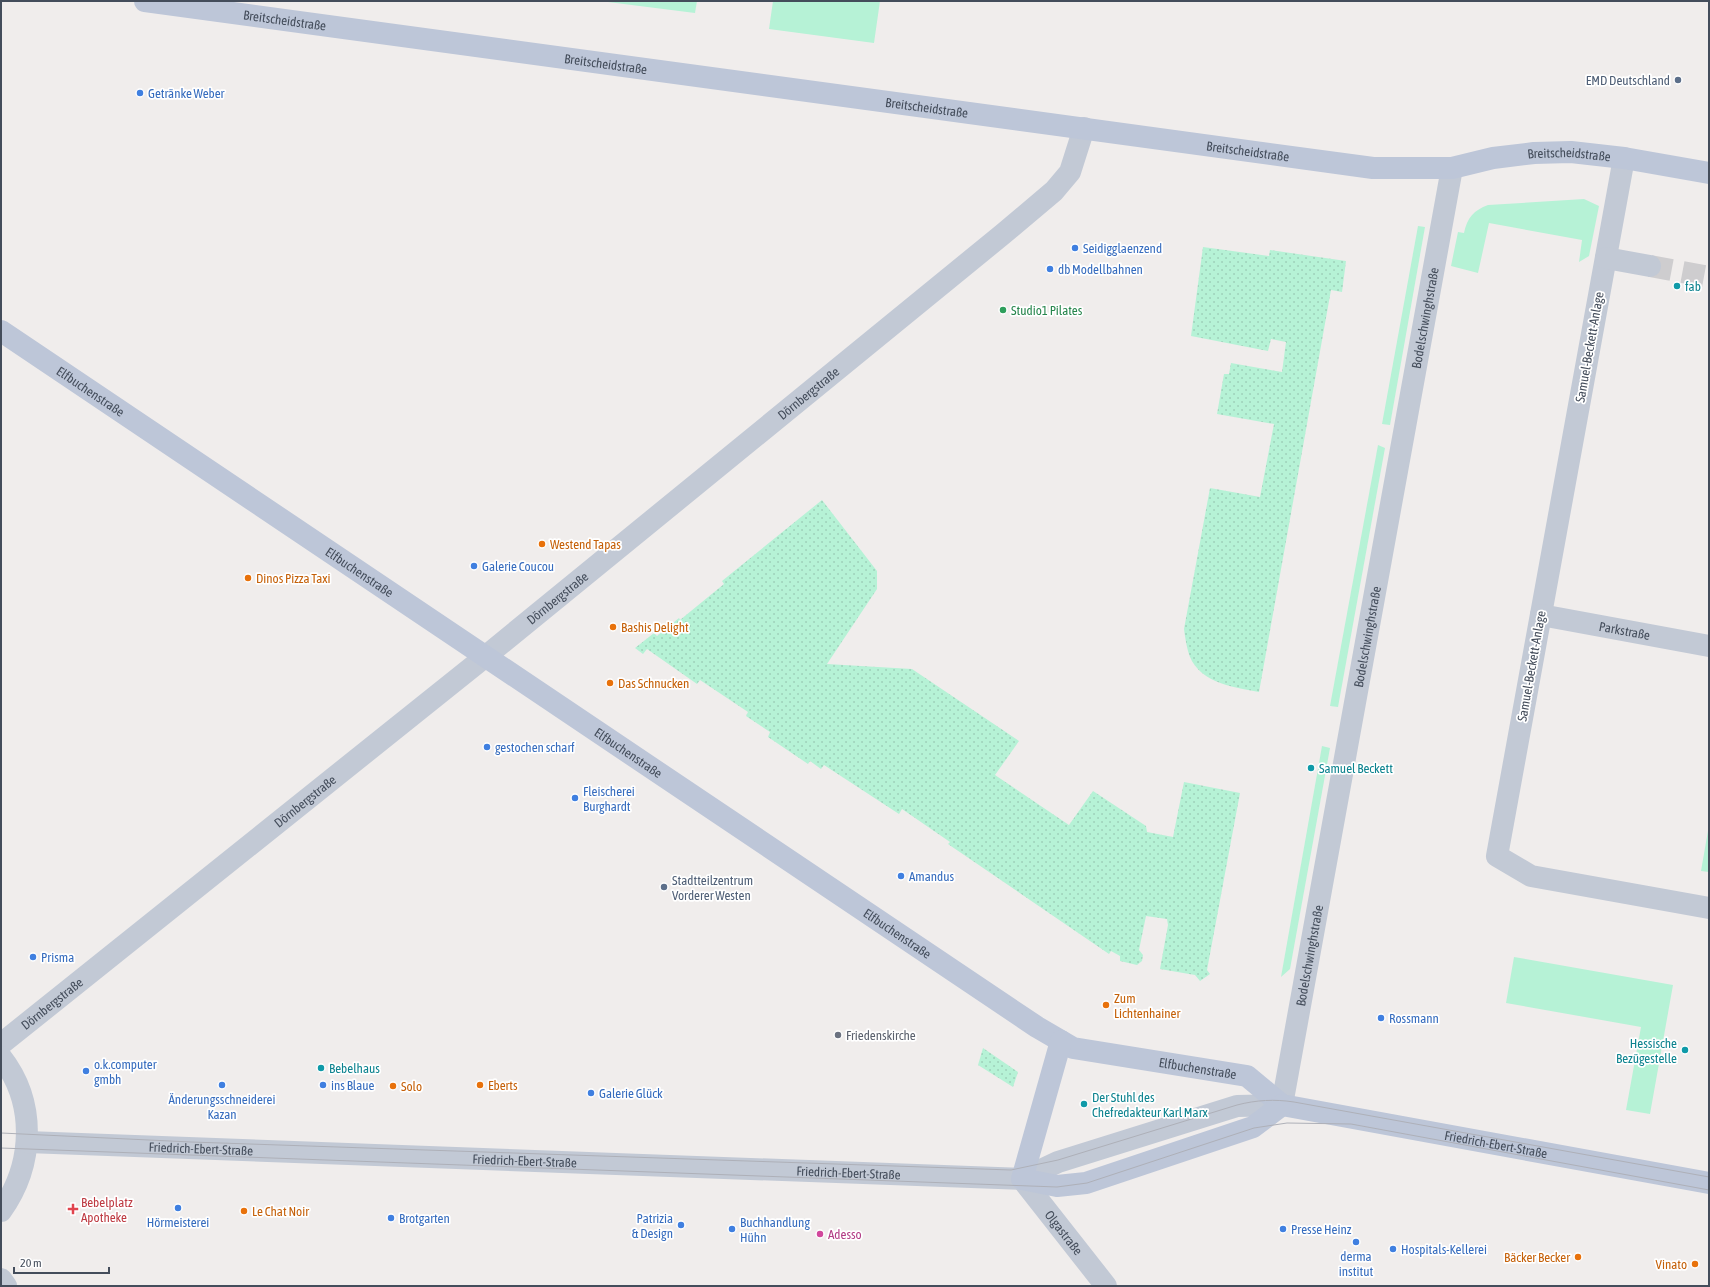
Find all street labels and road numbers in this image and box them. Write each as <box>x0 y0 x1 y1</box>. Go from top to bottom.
street label: Breitscheidstraße <box>242 7 327 34</box>
street label: Breitscheidstraße <box>563 51 648 77</box>
street label: Breitscheidstraße <box>884 95 969 121</box>
street label: Breitscheidstraße <box>1205 138 1290 165</box>
street label: Breitscheidstraße <box>1527 145 1612 164</box>
street label: Bodelschwinghstraße <box>1409 266 1442 370</box>
street label: Samuel-Beckett-Anlage <box>1572 291 1607 404</box>
street label: Elfbuchenstraße <box>54 364 127 420</box>
street label: Dörnbergstraße <box>775 364 842 423</box>
street label: Elfbuchenstraße <box>323 544 396 600</box>
street label: Dörnbergstraße <box>524 569 591 628</box>
street label: Bodelschwinghstraße <box>1351 585 1384 689</box>
street label: Samuel-Beckett-Anlage <box>1514 610 1549 723</box>
street label: Parkstraße <box>1598 619 1651 643</box>
street label: Elfbuchenstraße <box>592 725 665 781</box>
street label: Dörnbergstraße <box>271 772 339 831</box>
street label: Bodelschwinghstraße <box>1293 904 1326 1007</box>
street label: Elfbuchenstraße <box>860 906 934 962</box>
street label: Dörnbergstraße <box>18 975 86 1033</box>
street label: Elfbuchenstraße <box>1158 1055 1238 1082</box>
street label: Friedrich-Ebert-Straße <box>1443 1128 1549 1161</box>
street label: Friedrich-Ebert-Straße <box>148 1140 253 1158</box>
street label: Friedrich-Ebert-Straße <box>472 1152 577 1170</box>
street label: Friedrich-Ebert-Straße <box>796 1164 901 1182</box>
street label: Olgastraße <box>1042 1208 1086 1258</box>

